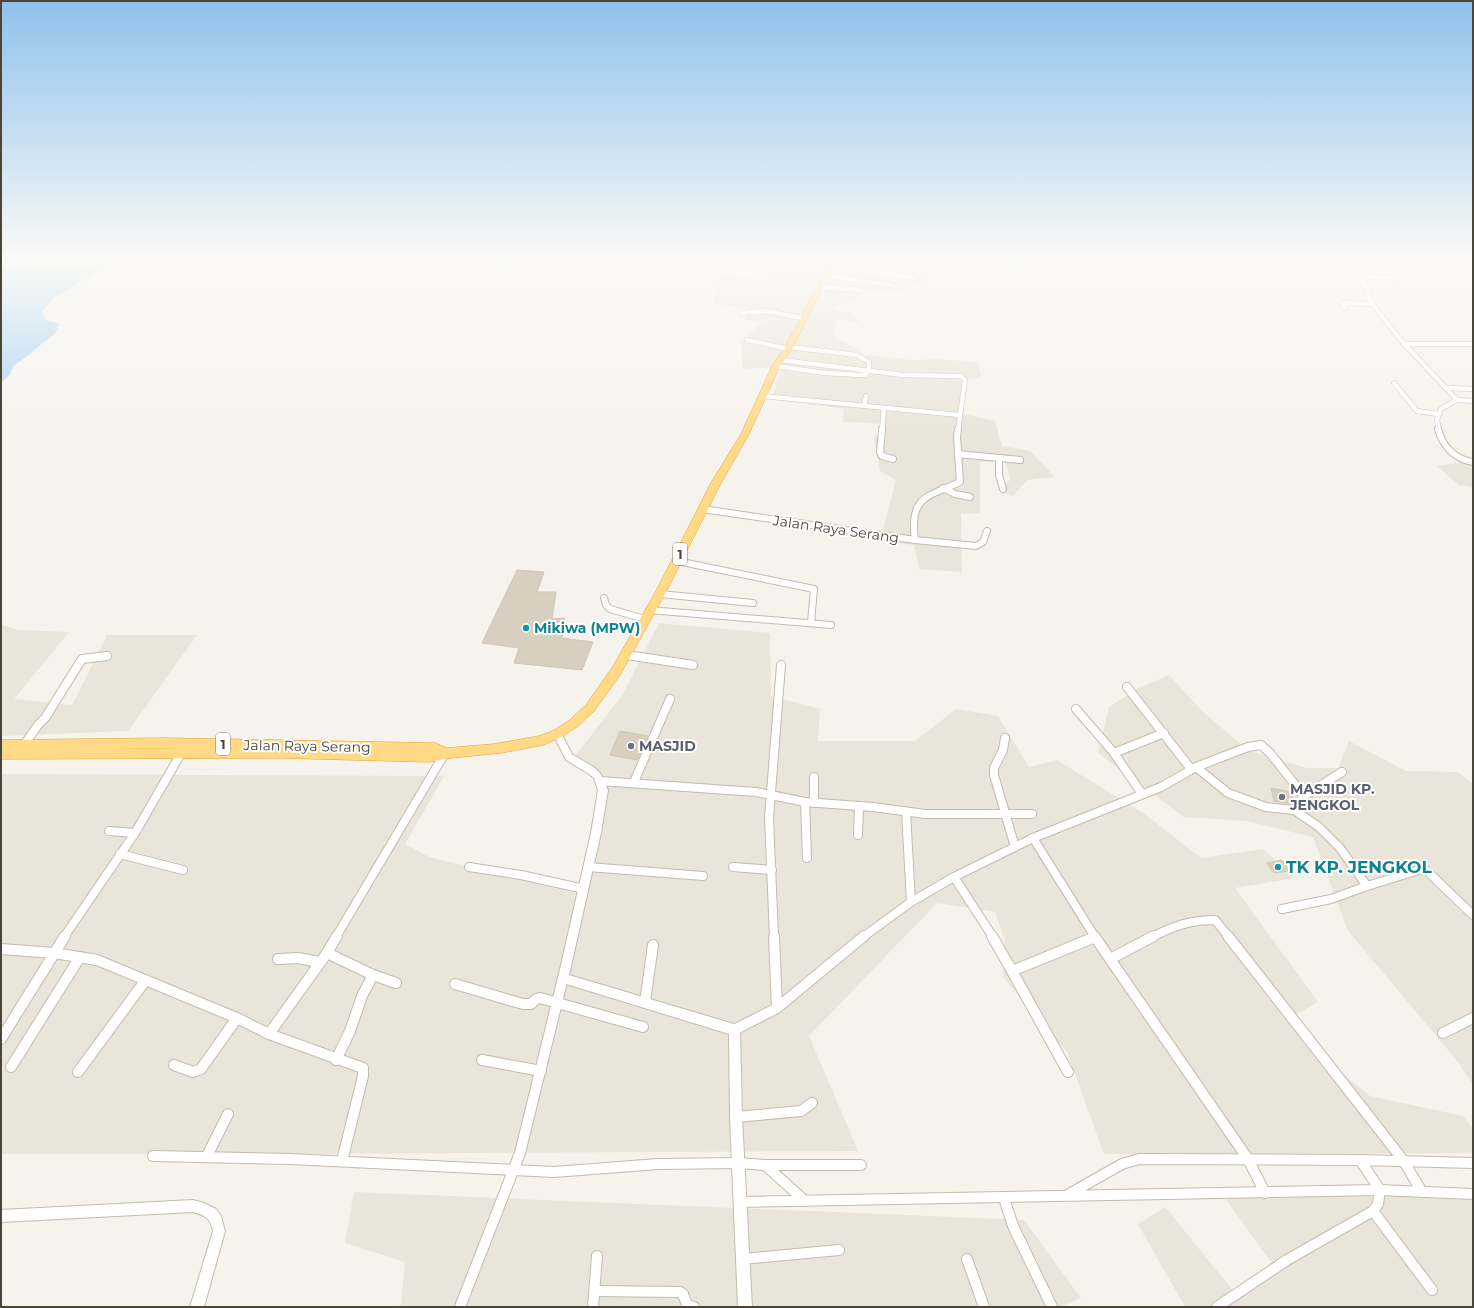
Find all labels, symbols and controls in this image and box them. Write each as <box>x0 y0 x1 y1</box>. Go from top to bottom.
street label: Jalan Raya Serang <box>771 511 900 547</box>
road number: 1 <box>673 543 687 565</box>
place label: Mikiwa (MPW) <box>534 619 640 637</box>
marker: Mikiwa (MPW) <box>521 623 531 633</box>
road number: 1 <box>216 733 230 755</box>
street label: Jalan Raya Serang <box>242 736 371 756</box>
place label: MASJID <box>639 737 696 755</box>
marker: MASJID <box>626 741 636 751</box>
place label: MASJID KP. JENGKOL <box>1289 780 1375 814</box>
marker: MASJID KP. JENGKOL <box>1277 792 1287 802</box>
place label: TK KP. JENGKOL <box>1286 857 1432 877</box>
marker: TK KP. JENGKOL <box>1273 862 1283 872</box>

